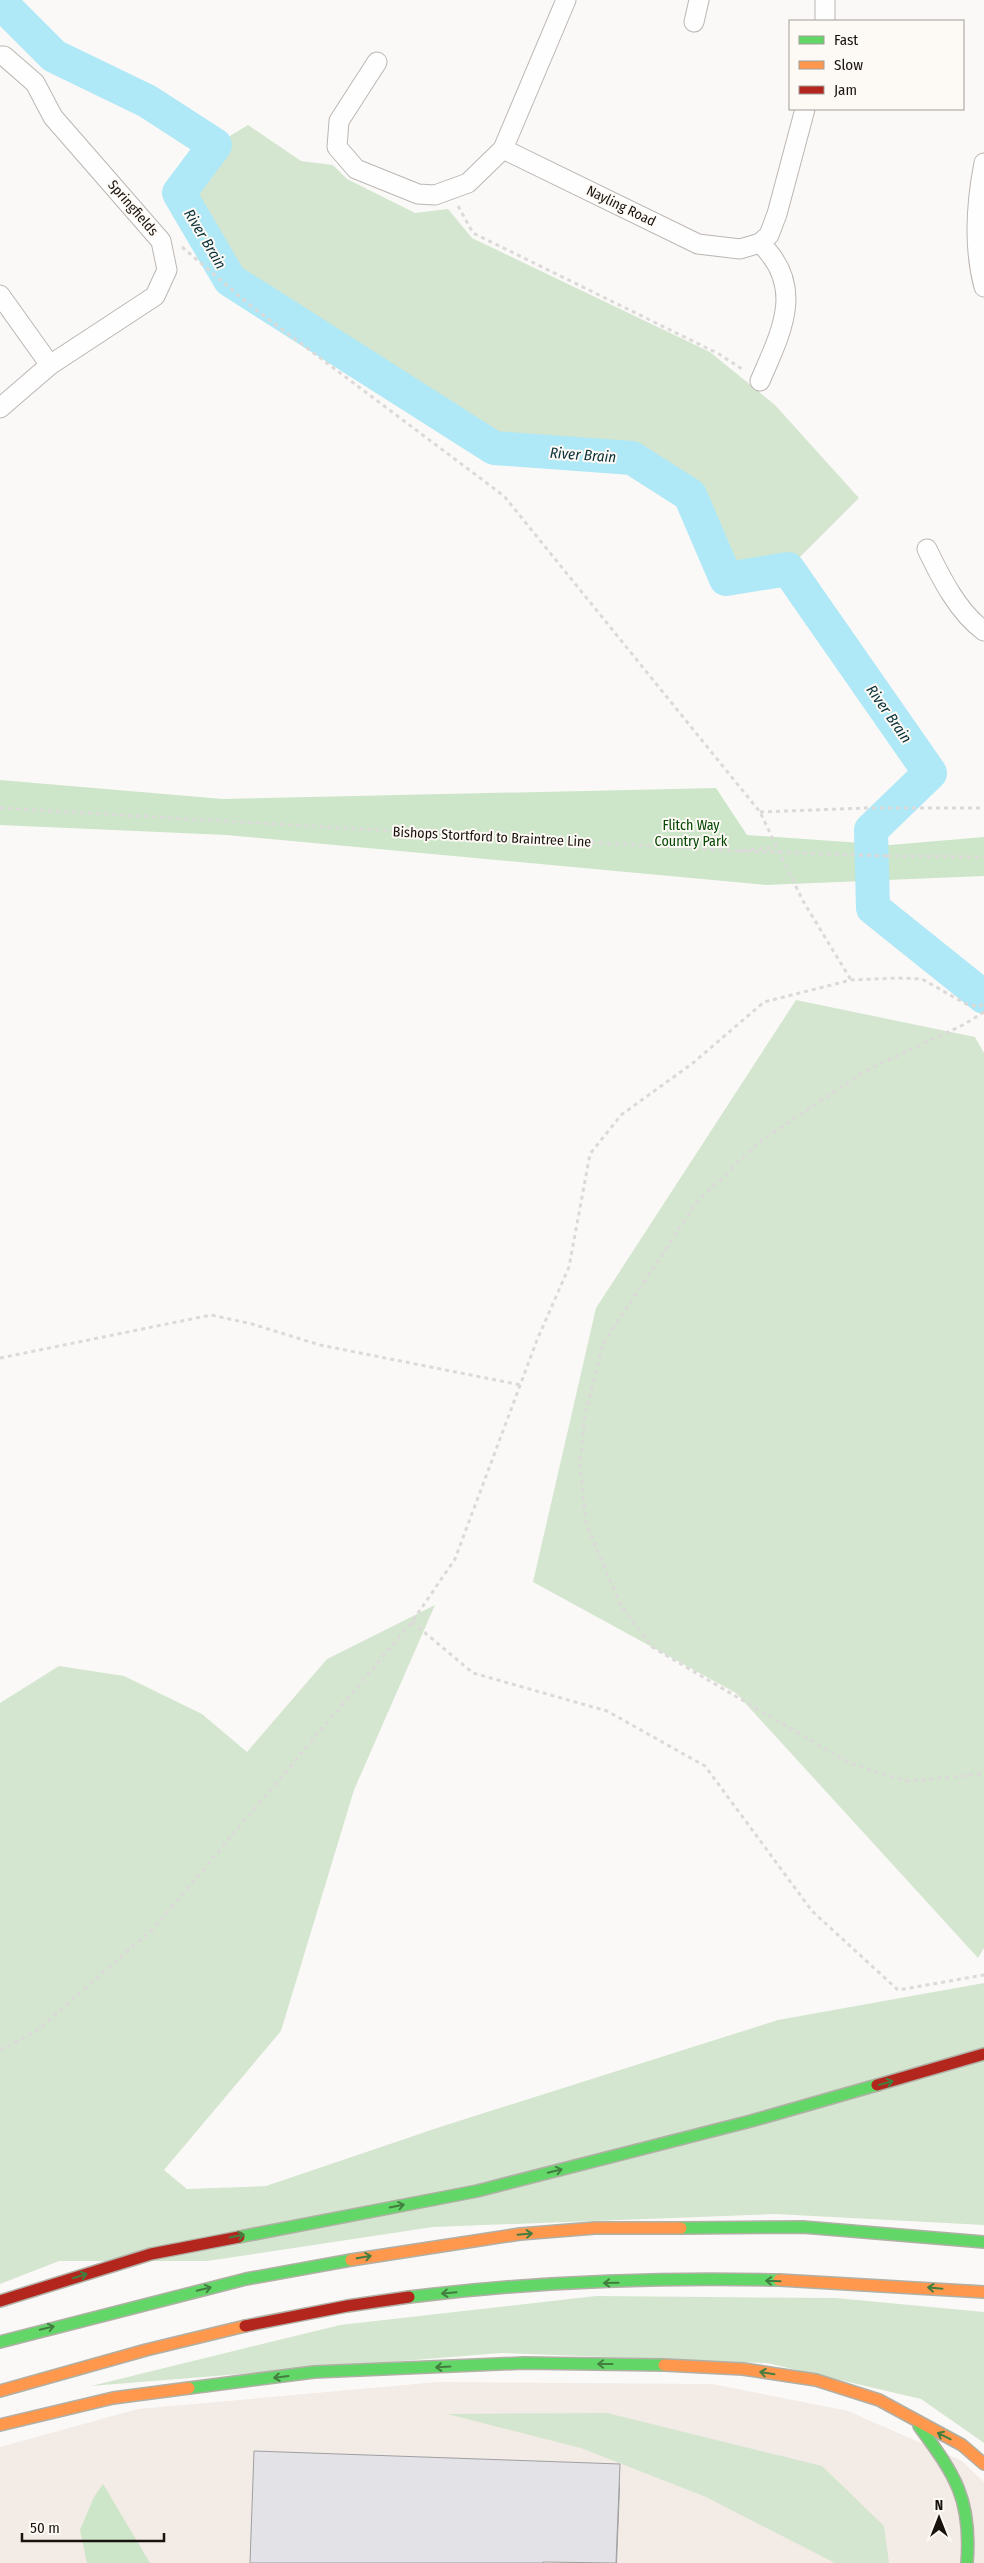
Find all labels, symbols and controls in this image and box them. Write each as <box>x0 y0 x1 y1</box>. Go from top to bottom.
legend <box>789 20 964 110</box>
text: Fast <box>834 31 858 49</box>
text: Slow <box>834 56 863 74</box>
text: Jam <box>834 81 857 99</box>
street label: Springfields <box>104 177 162 239</box>
street label: Nayling Road <box>584 182 658 230</box>
water label: River Brain <box>180 206 230 272</box>
water label: River Brain <box>549 444 617 466</box>
water label: River Brain <box>863 682 915 746</box>
park label: Flitch Way Country Park <box>655 817 728 850</box>
street label: Bishops Stortford to Braintree Line <box>392 823 592 851</box>
one-way arrow <box>878 2077 894 2087</box>
one-way arrow <box>547 2166 563 2175</box>
one-way arrow <box>388 2200 404 2210</box>
one-way arrow <box>516 2229 532 2239</box>
one-way arrow <box>229 2231 245 2240</box>
one-way arrow <box>355 2252 371 2262</box>
one-way arrow <box>71 2271 87 2281</box>
one-way arrow <box>765 2276 782 2286</box>
one-way arrow <box>603 2278 619 2287</box>
one-way arrow <box>928 2283 944 2293</box>
one-way arrow <box>196 2284 212 2293</box>
one-way arrow <box>441 2288 457 2298</box>
one-way arrow <box>38 2323 54 2333</box>
one-way arrow <box>598 2359 614 2369</box>
one-way arrow <box>435 2362 451 2371</box>
one-way arrow <box>760 2367 776 2377</box>
one-way arrow <box>273 2372 289 2382</box>
one-way arrow <box>937 2431 952 2440</box>
north arrow <box>914 2493 964 2543</box>
text: N <box>935 2497 943 2514</box>
scale bar <box>22 2510 165 2542</box>
text: 50 m <box>30 2519 60 2537</box>

